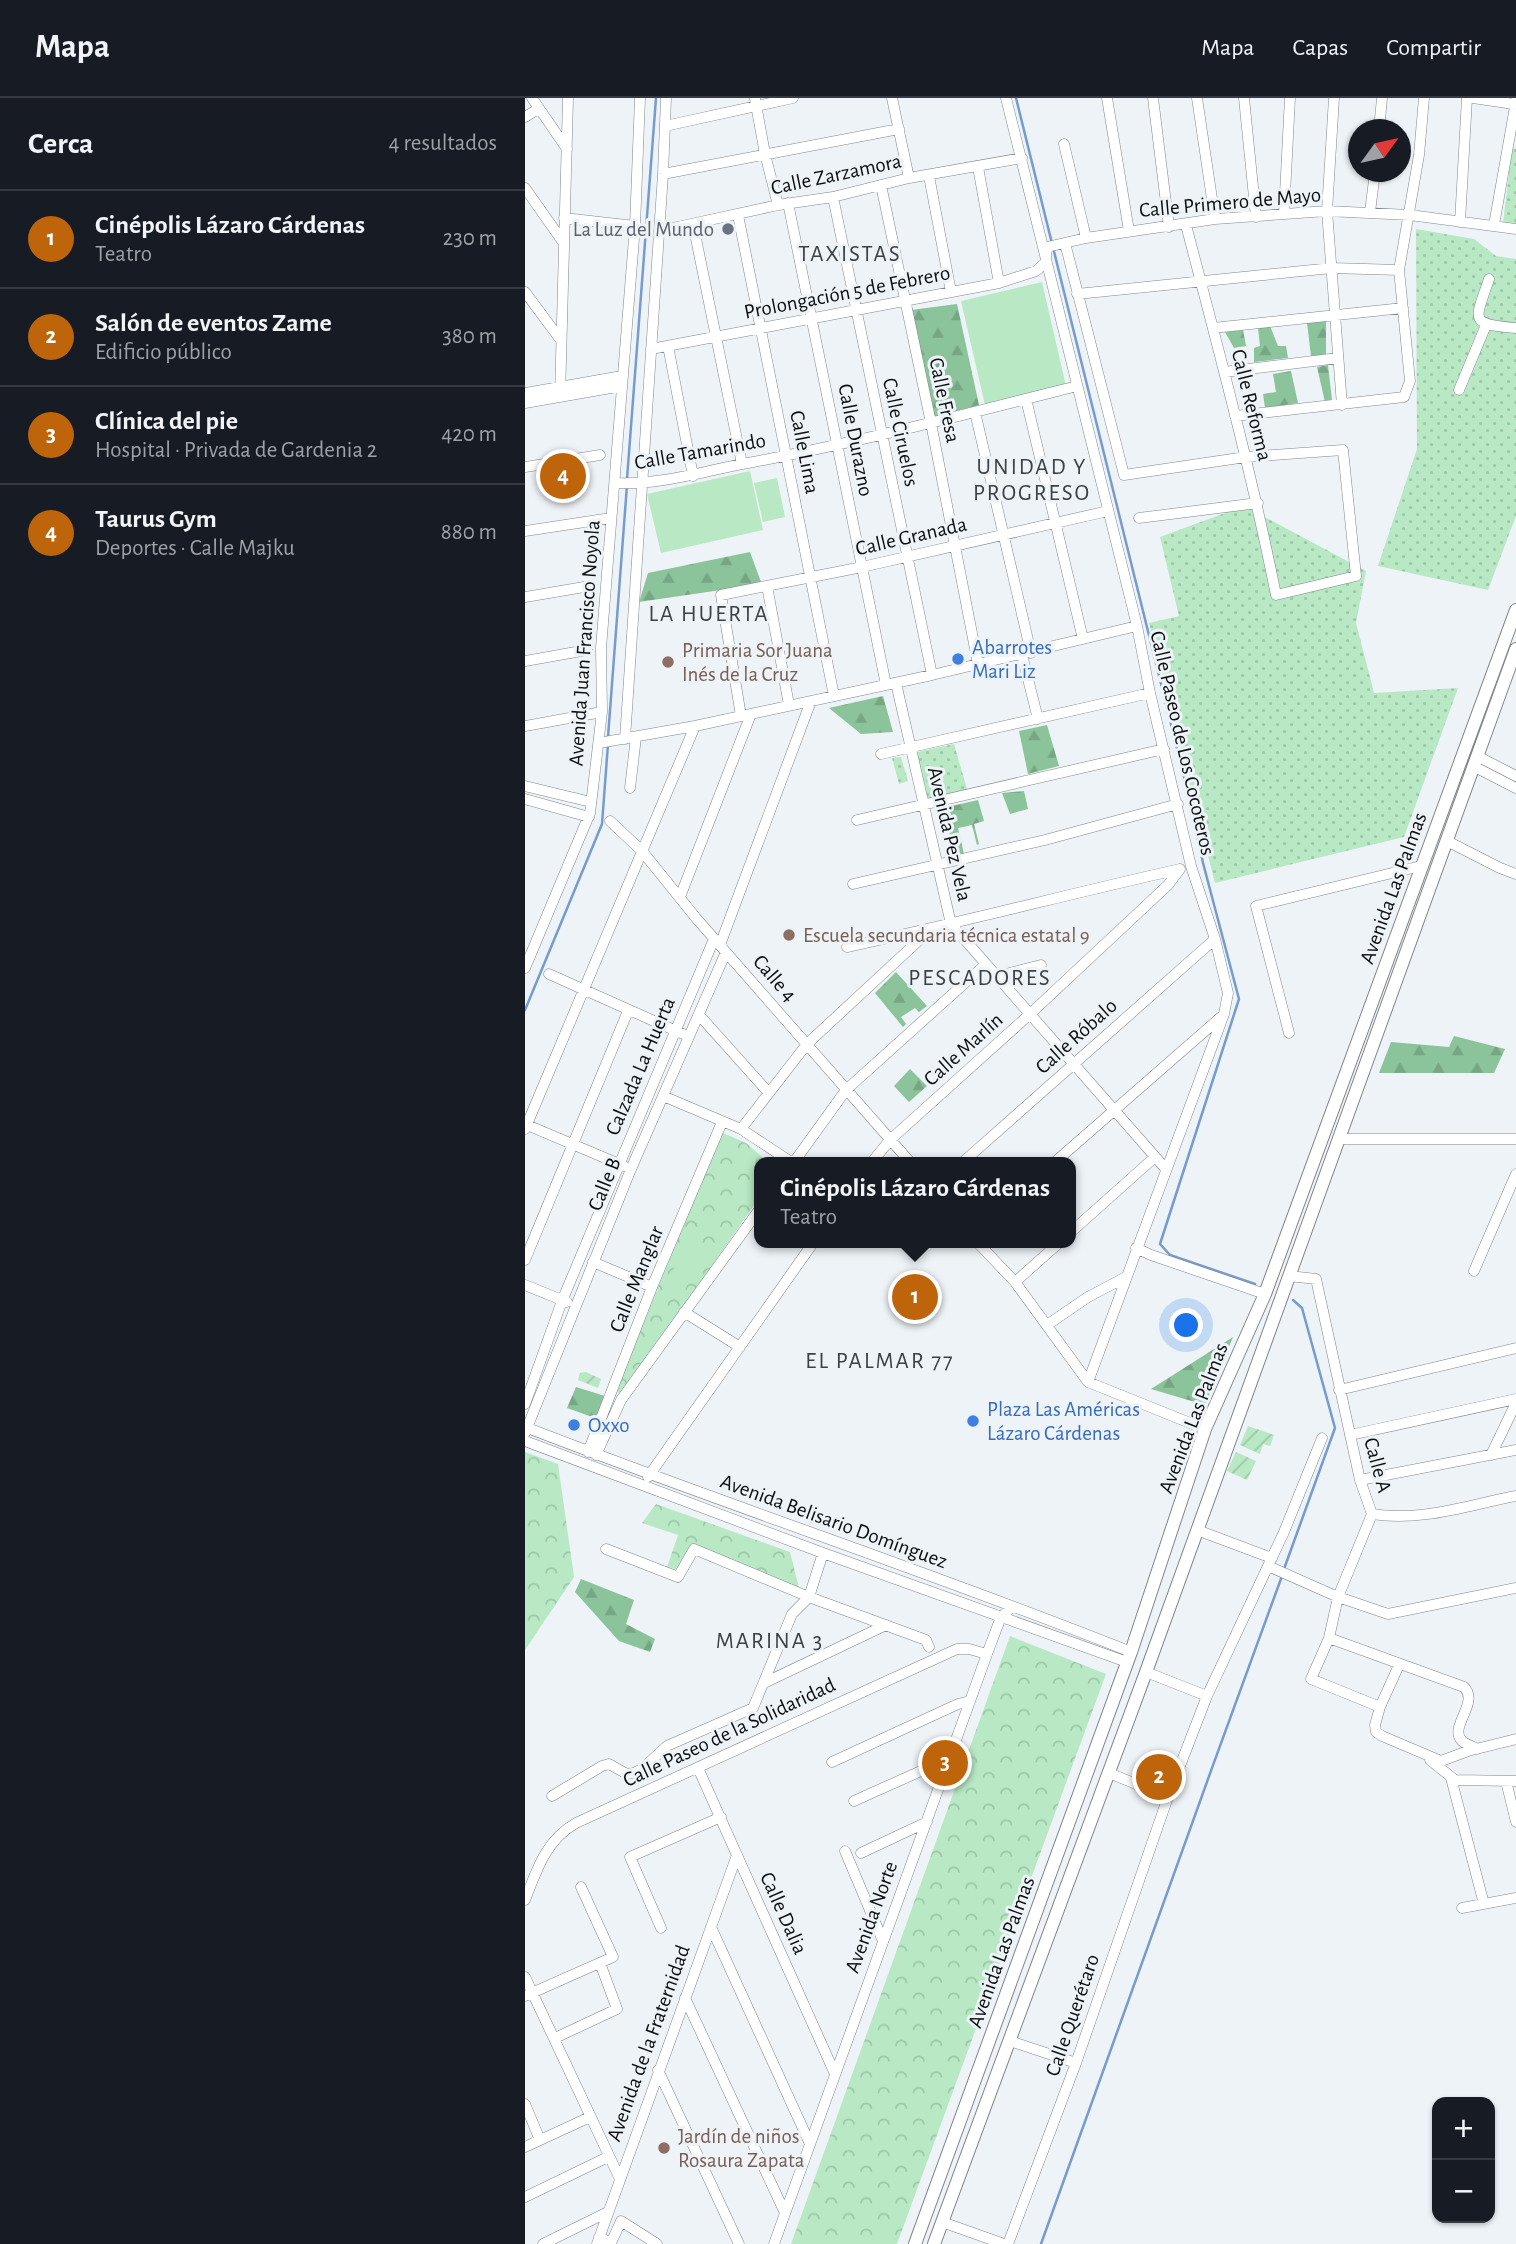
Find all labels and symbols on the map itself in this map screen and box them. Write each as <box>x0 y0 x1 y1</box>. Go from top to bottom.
north arrow <box>1348 119 1411 182</box>
street label: Calle Zarzamora <box>769 150 904 199</box>
street label: Calle Primero de Mayo <box>1138 184 1322 221</box>
place label: La Luz del Mundo <box>573 219 714 240</box>
marker: La Luz del Mundo <box>720 221 736 237</box>
district label: TAXISTAS <box>798 243 902 266</box>
street label: Prolongación 5 de Febrero <box>742 262 952 323</box>
street label: Calle Reforma <box>1228 347 1276 463</box>
street label: Calle Fresa <box>925 356 964 445</box>
street label: Calle Ciruelos <box>879 376 922 488</box>
street label: Calle Durazno <box>834 382 877 498</box>
street label: Calle Lima <box>786 409 823 496</box>
street label: Calle Tamarindo <box>633 430 767 473</box>
pin: 4 <box>540 450 586 502</box>
district label: UNIDAD Y PROGRESO <box>973 456 1091 505</box>
street label: Calle Granada <box>853 513 969 559</box>
street label: Avenida Juan Francisco Noyola <box>565 519 604 767</box>
district label: LA HUERTA <box>648 603 770 626</box>
street label: Calle Paseo de Los Cocoteros <box>1146 629 1219 857</box>
place label: Abarrotes Mari Liz <box>972 637 1052 682</box>
place label: Primaria Sor Juana Inés de la Cruz <box>682 640 833 685</box>
marker: Abarrotes Mari Liz <box>950 651 966 667</box>
marker: Primaria Sor Juana Inés de la Cruz <box>660 654 676 670</box>
street label: Avenida Pez Vela <box>924 765 975 904</box>
street label: Avenida Las Palmas <box>1356 810 1431 967</box>
place label: Escuela secundaria técnica estatal 9 <box>803 925 1090 946</box>
marker: Escuela secundaria técnica estatal 9 <box>781 927 797 943</box>
street label: Calle 4 <box>749 951 800 1006</box>
district label: PESCADORES <box>908 967 1052 990</box>
street label: Calzada La Huerta <box>602 994 679 1138</box>
street label: Calle Róbalo <box>1032 995 1121 1078</box>
street label: Calle Marlín <box>920 1009 1007 1090</box>
street label: Calle B <box>584 1155 625 1214</box>
street label: Calle Manglar <box>606 1223 667 1335</box>
pin: 1 <box>892 1271 938 1323</box>
your location <box>1169 1308 1203 1342</box>
street label: Avenida Las Palmas <box>1155 1340 1232 1496</box>
district label: EL PALMAR 77 <box>805 1350 955 1373</box>
place label: Plaza Las Américas Lázaro Cárdenas <box>987 1399 1140 1444</box>
marker: Plaza Las Américas Lázaro Cárdenas <box>965 1413 981 1429</box>
place label: Oxxo <box>588 1415 630 1436</box>
marker: Oxxo <box>566 1417 582 1433</box>
street label: Calle A <box>1360 1435 1395 1495</box>
street label: Avenida Belisario Domínguez <box>718 1471 950 1572</box>
district label: MARINA 3 <box>716 1630 824 1653</box>
street label: Calle Paseo de la Solidaridad <box>620 1674 839 1791</box>
pin: 3 <box>922 1737 968 1789</box>
pin: 2 <box>1136 1751 1182 1803</box>
street label: Avenida Norte <box>842 1859 901 1976</box>
street label: Calle Dalia <box>756 1869 811 1958</box>
street label: Avenida Las Palmas <box>964 1874 1039 2031</box>
street label: Avenida de la Fraternidad <box>603 1942 694 2144</box>
street label: Calle Querétaro <box>1042 1951 1103 2079</box>
place label: Jardín de niños Rosaura Zapata <box>678 2126 805 2171</box>
marker: Jardín de niños Rosaura Zapata <box>656 2140 672 2156</box>

